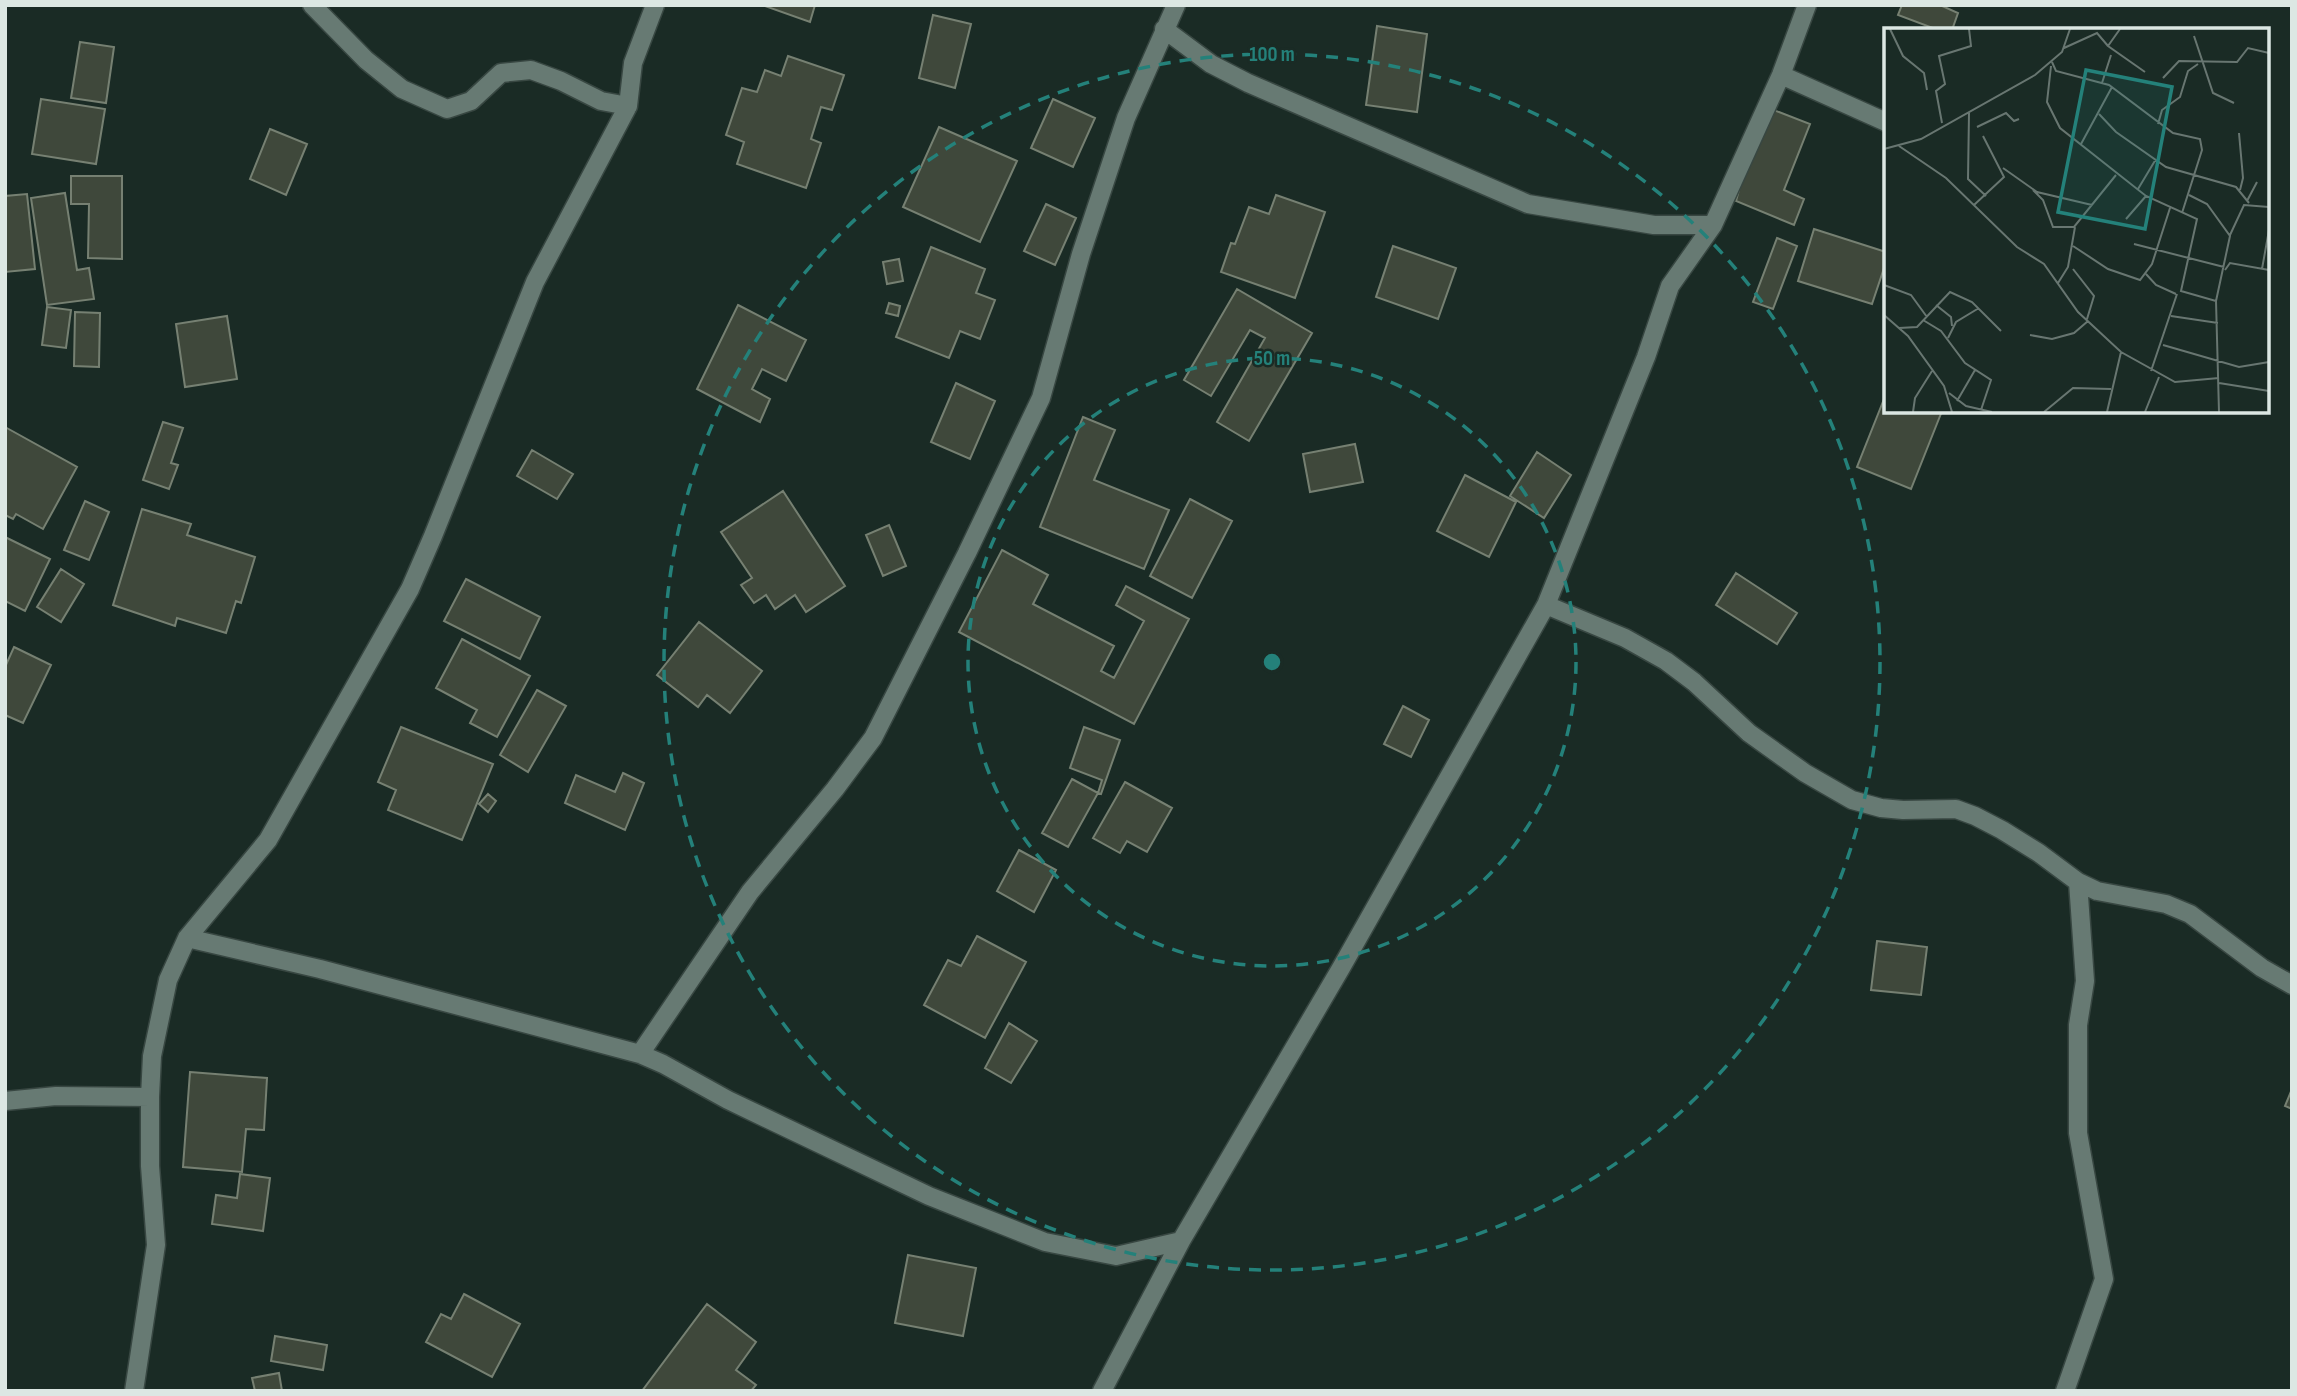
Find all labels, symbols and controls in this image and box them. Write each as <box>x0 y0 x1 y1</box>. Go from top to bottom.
inset map <box>1884 28 2269 413</box>
text: 100 m <box>1249 42 1295 67</box>
text: 50 m <box>1254 346 1290 371</box>
centre of rings <box>1260 650 1284 674</box>

